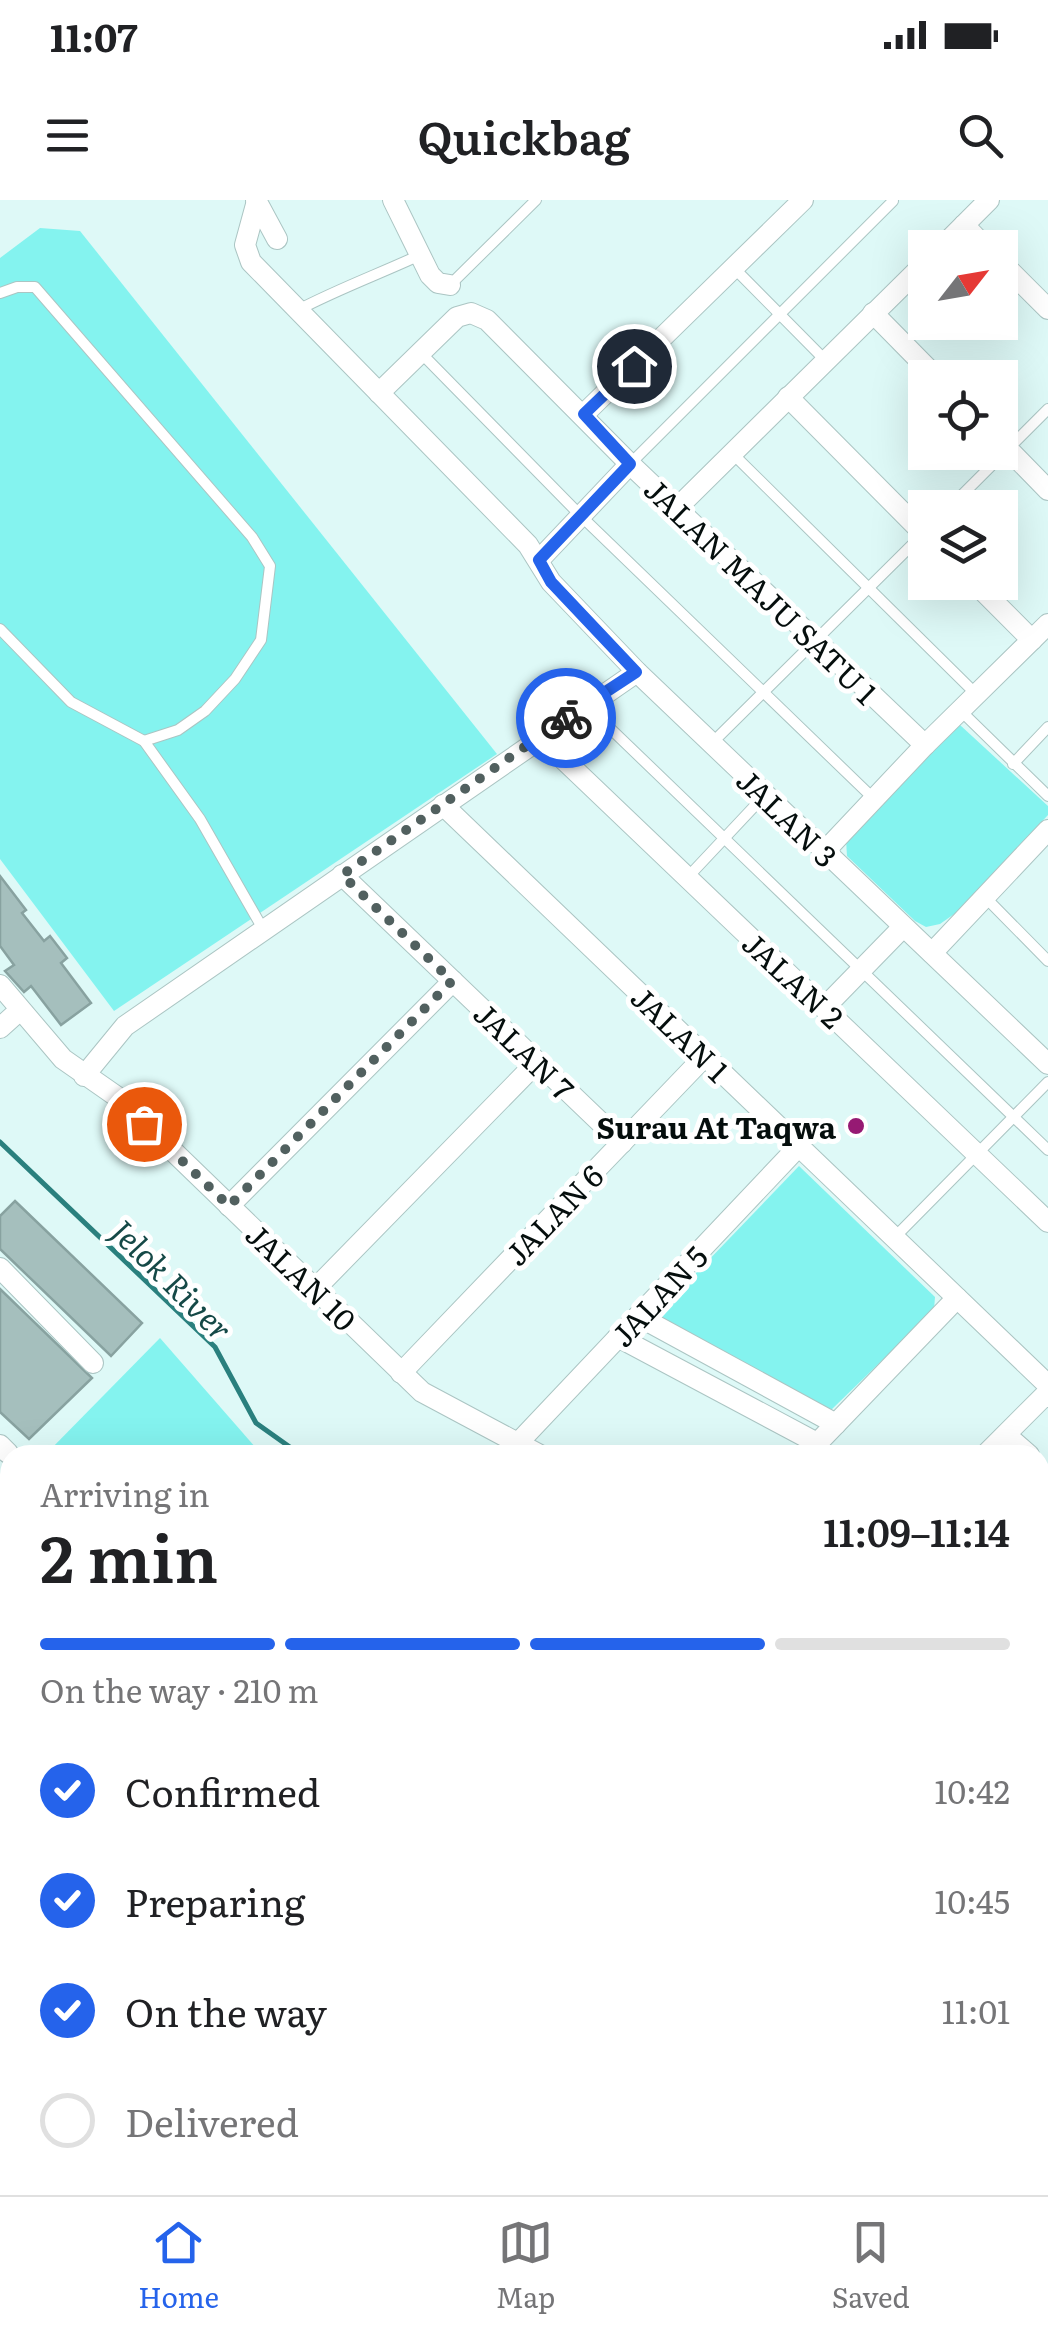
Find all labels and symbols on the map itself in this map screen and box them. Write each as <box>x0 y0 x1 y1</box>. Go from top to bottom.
north arrow <box>908 230 1018 340</box>
pin <box>592 324 677 409</box>
street label: JALAN MAJU SATU 1 <box>636 467 888 713</box>
courier <box>516 668 616 768</box>
street label: JALAN 3 <box>728 758 848 876</box>
street label: JALAN 2 <box>734 921 854 1037</box>
street label: JALAN 1 <box>622 975 740 1091</box>
street label: JALAN 7 <box>465 991 585 1109</box>
pin <box>102 1082 187 1167</box>
place label: Surau At Taqwa <box>597 1104 837 1148</box>
marker: Surau At Taqwa <box>845 1115 867 1137</box>
street label: JALAN 6 <box>494 1154 612 1274</box>
water label: Jelok River <box>101 1207 245 1351</box>
street label: JALAN 10 <box>237 1212 367 1340</box>
street label: JALAN 5 <box>600 1235 716 1355</box>

